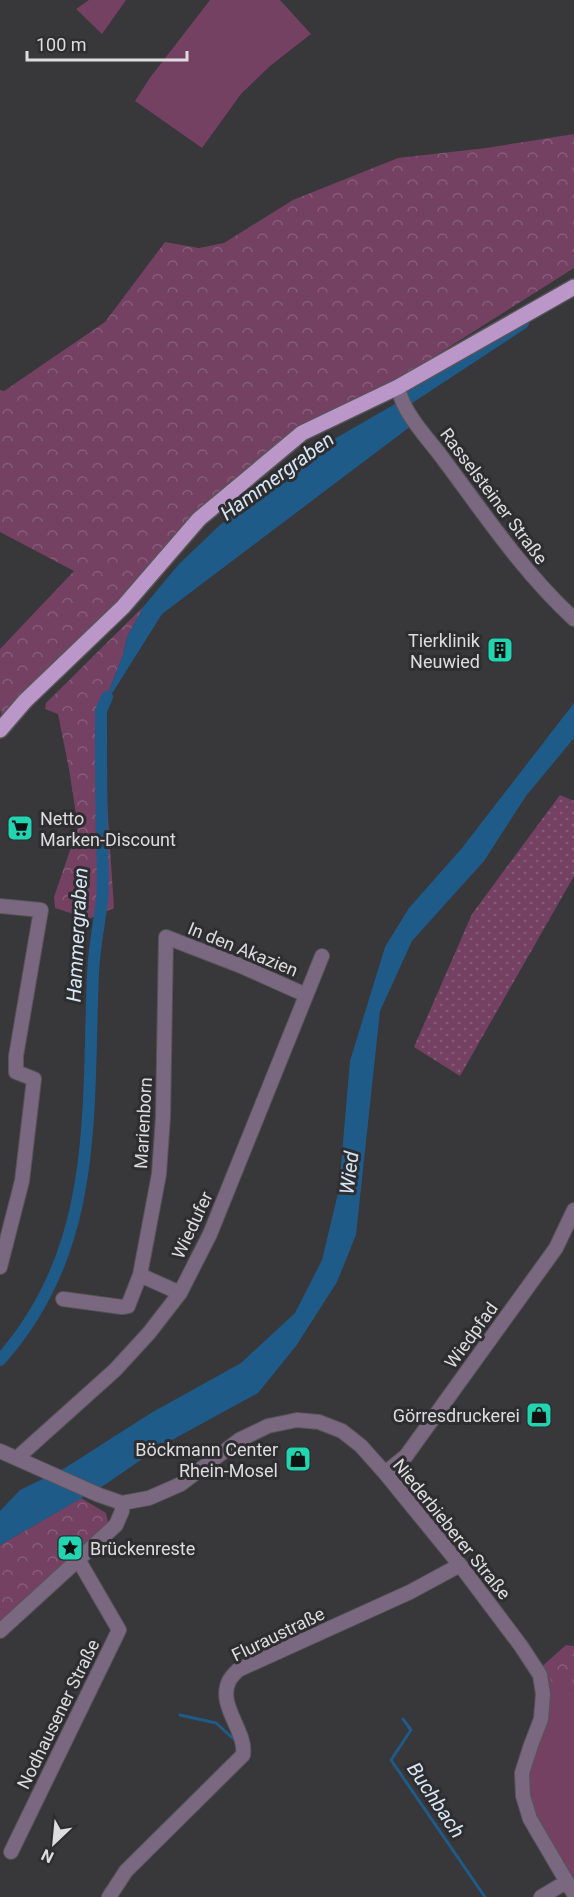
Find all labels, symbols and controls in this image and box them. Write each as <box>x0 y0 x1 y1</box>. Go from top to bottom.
scale bar <box>27 24 188 62</box>
text: 100 m <box>36 34 87 55</box>
street label: Rasselsteiner Straße <box>436 424 552 568</box>
water label: Hammergraben <box>215 427 339 525</box>
place label: Tierklinik Neuwied <box>408 630 481 672</box>
building icon: Tierklinik Neuwied <box>485 635 515 665</box>
place label: Netto Marken-Discount <box>40 808 176 850</box>
supermarket icon: Netto Marken-Discount <box>5 813 35 843</box>
water label: Hammergraben <box>61 867 93 1003</box>
street label: In den Akazien <box>185 917 301 981</box>
street label: Marienborn <box>130 1077 156 1169</box>
water label: Wied <box>334 1149 364 1196</box>
street label: Wiedufer <box>167 1188 217 1262</box>
street label: Wiedpfad <box>440 1298 502 1372</box>
shop icon: Görresdruckerei <box>524 1400 554 1430</box>
place label: Görresdruckerei <box>393 1405 520 1426</box>
place label: Böckmann Center Rhein-Mosel <box>135 1439 278 1481</box>
shop icon: Böckmann Center Rhein-Mosel <box>283 1444 313 1474</box>
street label: Niederbieberer Straße <box>389 1455 515 1603</box>
place icon: Brückenreste <box>55 1533 85 1563</box>
place label: Brückenreste <box>90 1538 195 1559</box>
street label: Fluraustraße <box>228 1602 328 1666</box>
street label: Nodhausener Straße <box>13 1636 103 1792</box>
water label: Buchbach <box>402 1758 470 1842</box>
north arrow <box>24 1813 84 1873</box>
text: N <box>38 1845 57 1867</box>

